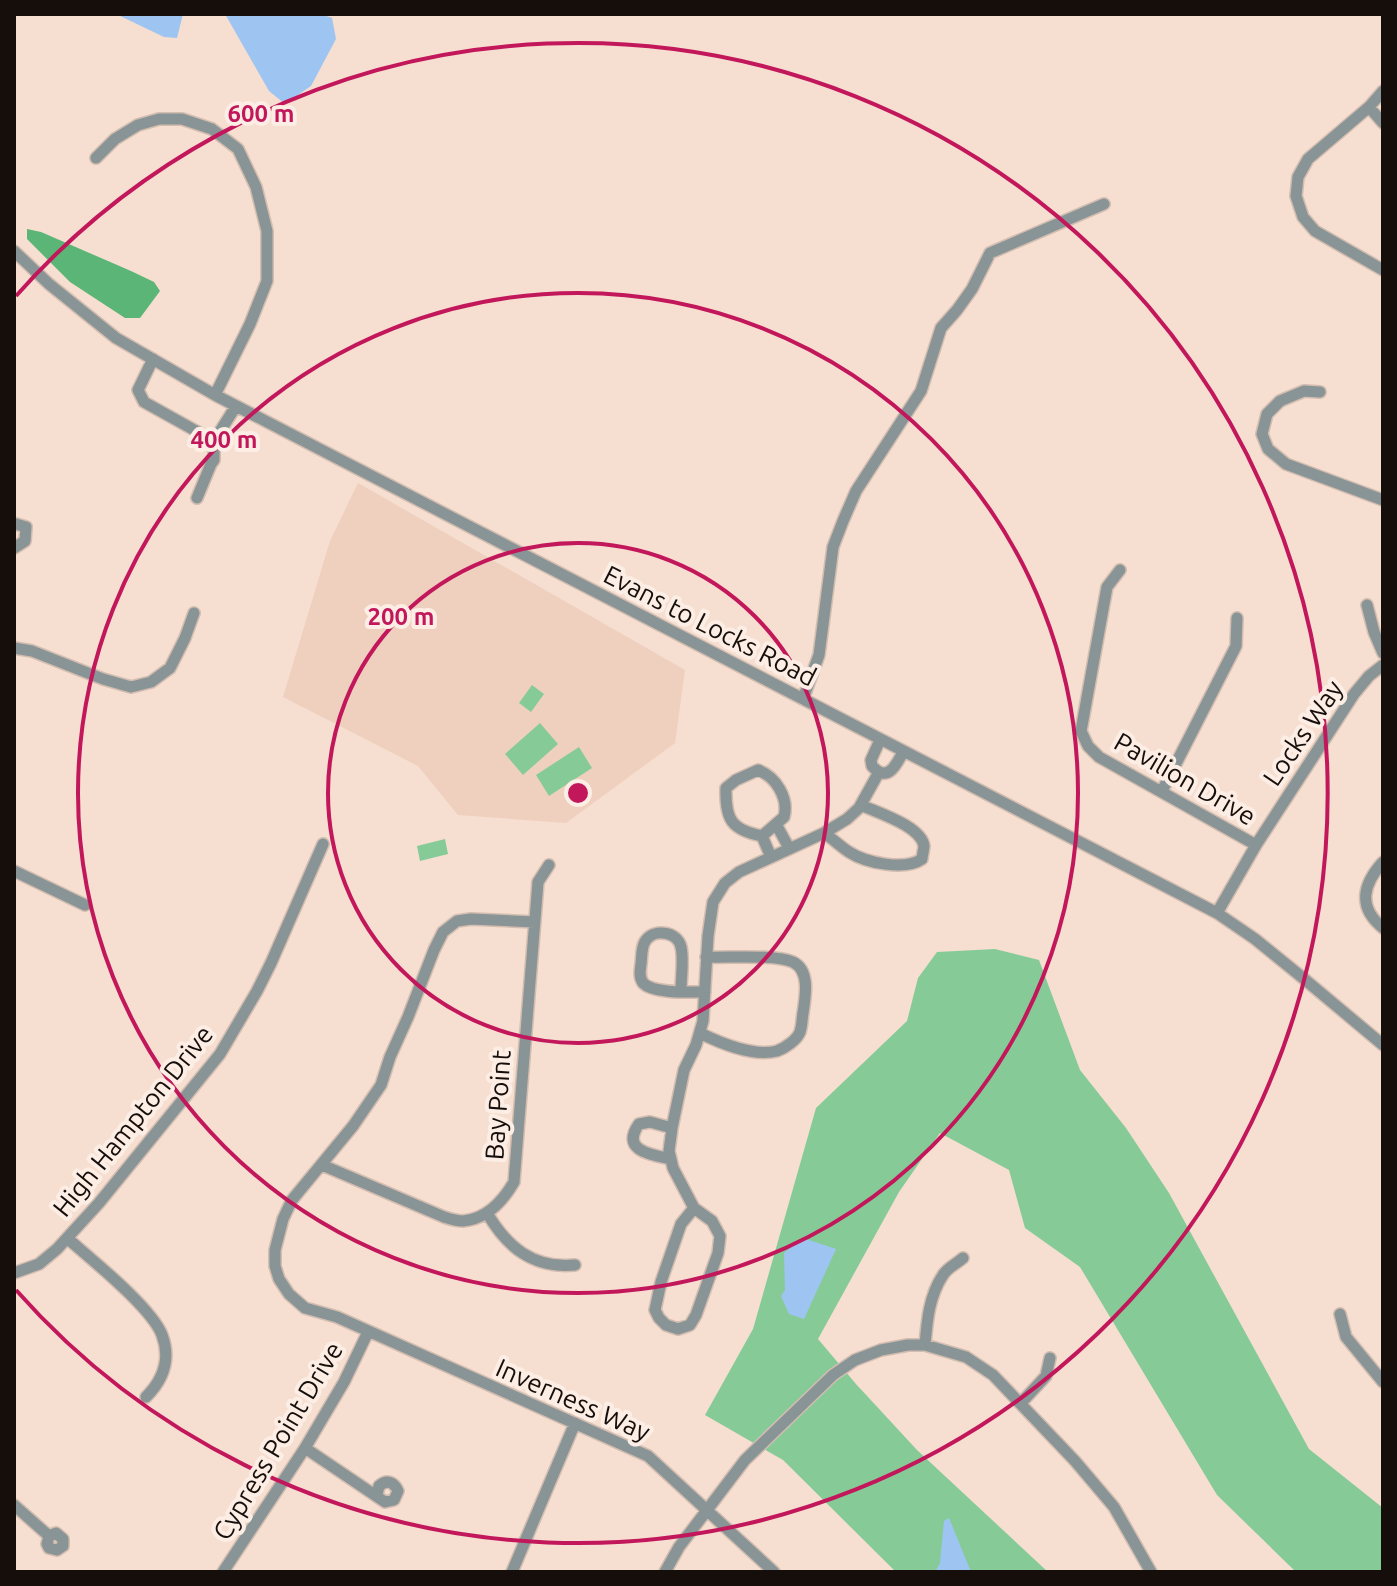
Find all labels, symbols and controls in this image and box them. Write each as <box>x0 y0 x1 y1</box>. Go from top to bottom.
text: 600 m <box>228 100 294 127</box>
text: 400 m <box>191 426 257 453</box>
street label: Evans to Locks Road <box>599 559 821 692</box>
text: 200 m <box>368 603 434 630</box>
street label: Locks Way <box>1257 675 1348 791</box>
street label: Pavilion Drive <box>1109 726 1261 831</box>
centre of rings <box>564 779 592 807</box>
street label: High Hampton Drive <box>47 1019 218 1222</box>
street label: Bay Point <box>479 1049 516 1161</box>
street label: Cypress Point Drive <box>207 1337 348 1545</box>
street label: Inverness Way <box>492 1353 655 1446</box>

